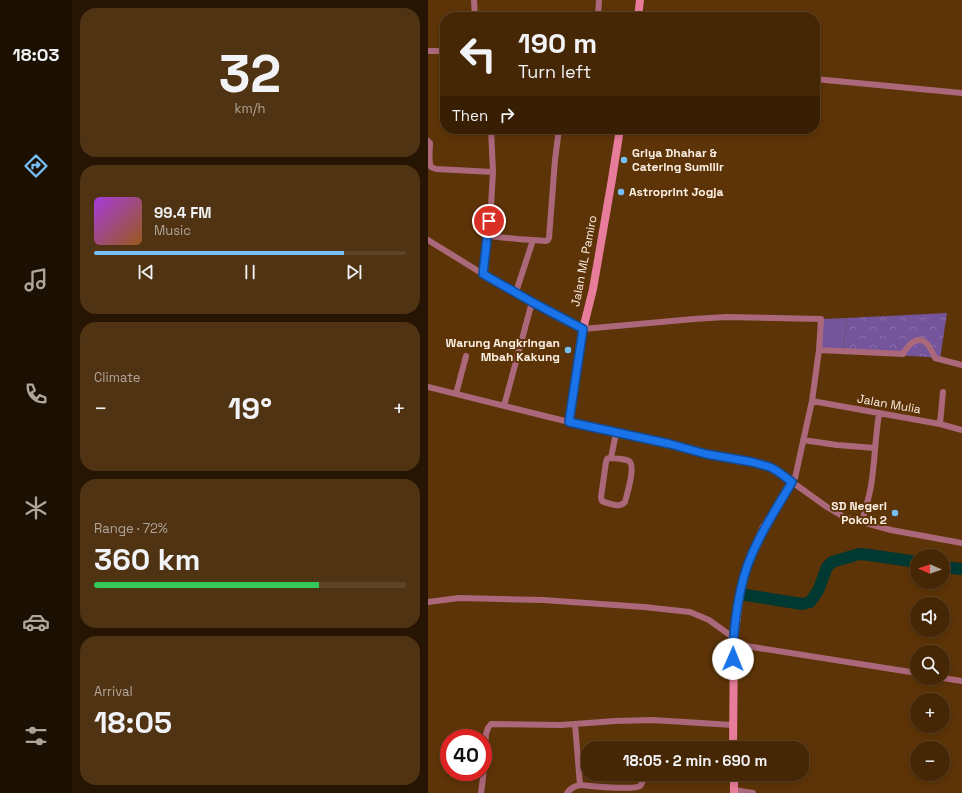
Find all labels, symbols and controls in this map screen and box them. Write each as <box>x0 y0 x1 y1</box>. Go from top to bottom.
text: 190 m <box>518 25 597 61</box>
icon: left <box>452 28 504 80</box>
text: 32 <box>219 41 281 107</box>
text: 18:03 <box>13 43 59 66</box>
text: Turn left <box>518 60 591 83</box>
text: km/h <box>235 100 265 117</box>
icon: right <box>496 104 518 126</box>
text: Then <box>452 106 488 125</box>
place label: Griya Dhahar & Catering Sumilir <box>632 145 724 175</box>
icon: directions <box>22 152 50 180</box>
marker: Griya Dhahar & Catering Sumilir <box>619 155 629 165</box>
place label: Astroprint Jogja <box>629 184 724 200</box>
marker: Astroprint Jogja <box>616 187 626 197</box>
text: 99.4 FM <box>154 203 211 222</box>
pin <box>472 204 506 238</box>
icon: arrive <box>478 210 500 232</box>
street label: Jalan ML Pamiro <box>567 214 601 308</box>
text: Music <box>154 222 191 239</box>
icon: previous <box>135 261 157 283</box>
icon: pause <box>239 261 261 283</box>
icon: next <box>343 261 365 283</box>
icon: music <box>22 266 50 294</box>
place label: Warung Angkringan Mbah Kakung <box>446 335 560 365</box>
marker: Warung Angkringan Mbah Kakung <box>563 345 573 355</box>
text: Climate <box>94 369 140 386</box>
icon: phone <box>22 380 50 408</box>
text: 19° <box>228 389 272 428</box>
street label: Jalan Mulia <box>856 391 922 417</box>
text: − <box>94 394 108 422</box>
text: + <box>392 394 406 422</box>
icon: climate <box>22 494 50 522</box>
place label: SD Negeri Pokoh 2 <box>831 498 887 528</box>
marker: SD Negeri Pokoh 2 <box>890 508 900 518</box>
text: Range · 72% <box>94 520 168 537</box>
text: 360 km <box>94 540 200 579</box>
north arrow <box>910 549 950 589</box>
map controls <box>910 549 950 781</box>
button: sound <box>910 597 950 637</box>
icon: car <box>22 608 50 636</box>
position arrow <box>712 638 754 680</box>
button: search <box>910 645 950 685</box>
text: Arrival <box>94 683 133 700</box>
button: + <box>910 693 950 733</box>
text: 18:05 <box>94 703 172 742</box>
icon: filters <box>22 722 50 750</box>
speed limit sign: 40 <box>440 729 492 781</box>
button: − <box>910 741 950 781</box>
text: 18:05 · 2 min · 690 m <box>623 751 767 770</box>

